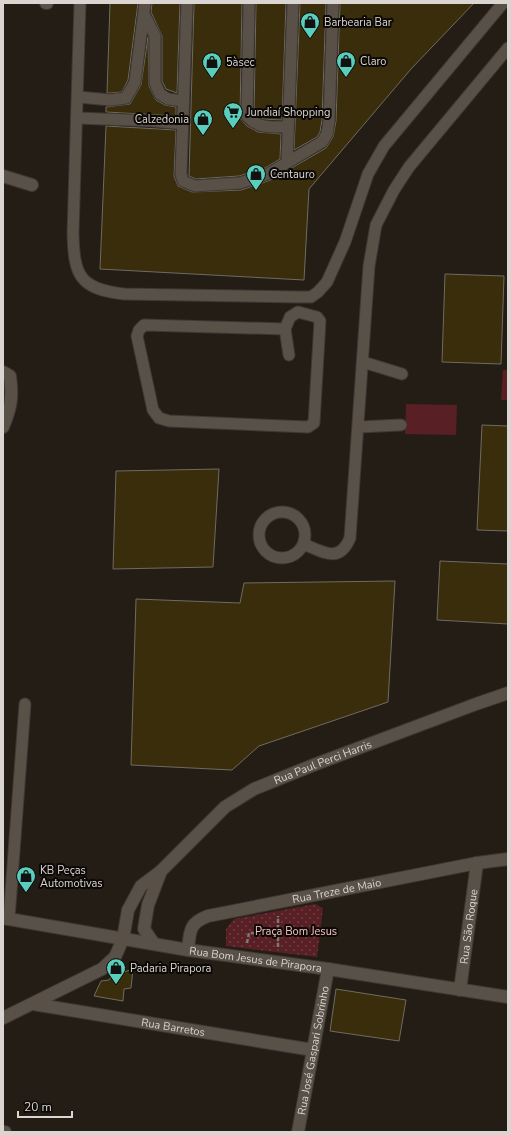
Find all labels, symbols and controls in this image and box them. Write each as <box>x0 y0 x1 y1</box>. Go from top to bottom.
shop icon: Barbearia Bar <box>299 11 321 39</box>
place label: Barbearia Bar <box>324 15 392 30</box>
shop icon: Claro <box>335 50 357 78</box>
shop icon: 5àsec <box>201 51 223 79</box>
place label: Claro <box>360 54 386 69</box>
place label: 5àsec <box>226 55 255 70</box>
supermarket icon: Jundiaí Shopping <box>222 101 244 129</box>
place label: Jundiaí Shopping <box>246 105 330 120</box>
shop icon: Calzedonia <box>192 108 214 136</box>
place label: Calzedonia <box>135 112 189 127</box>
shop icon: Centauro <box>245 163 267 191</box>
place label: Centauro <box>270 167 315 182</box>
street label: Rua Paul Perci Harris <box>272 737 374 788</box>
place label: KB Peças Automotivas <box>40 863 103 891</box>
shop icon: KB Peças Automotivas <box>15 865 37 893</box>
street label: Rua Treze de Maio <box>291 875 382 907</box>
street label: Rua São Roque <box>457 888 481 965</box>
park label: Praça Bom Jesus <box>255 924 337 939</box>
street label: Rua Bom Jesus de Pirapora <box>188 943 323 976</box>
shop icon: Padaria Pirapora <box>105 957 127 985</box>
place label: Padaria Pirapora <box>130 961 212 976</box>
street label: Rua José Gaspari Sobrinho <box>294 985 333 1116</box>
street label: Rua Barretos <box>140 1015 206 1040</box>
scale bar <box>18 1093 72 1119</box>
text: 20 m <box>24 1099 52 1115</box>

